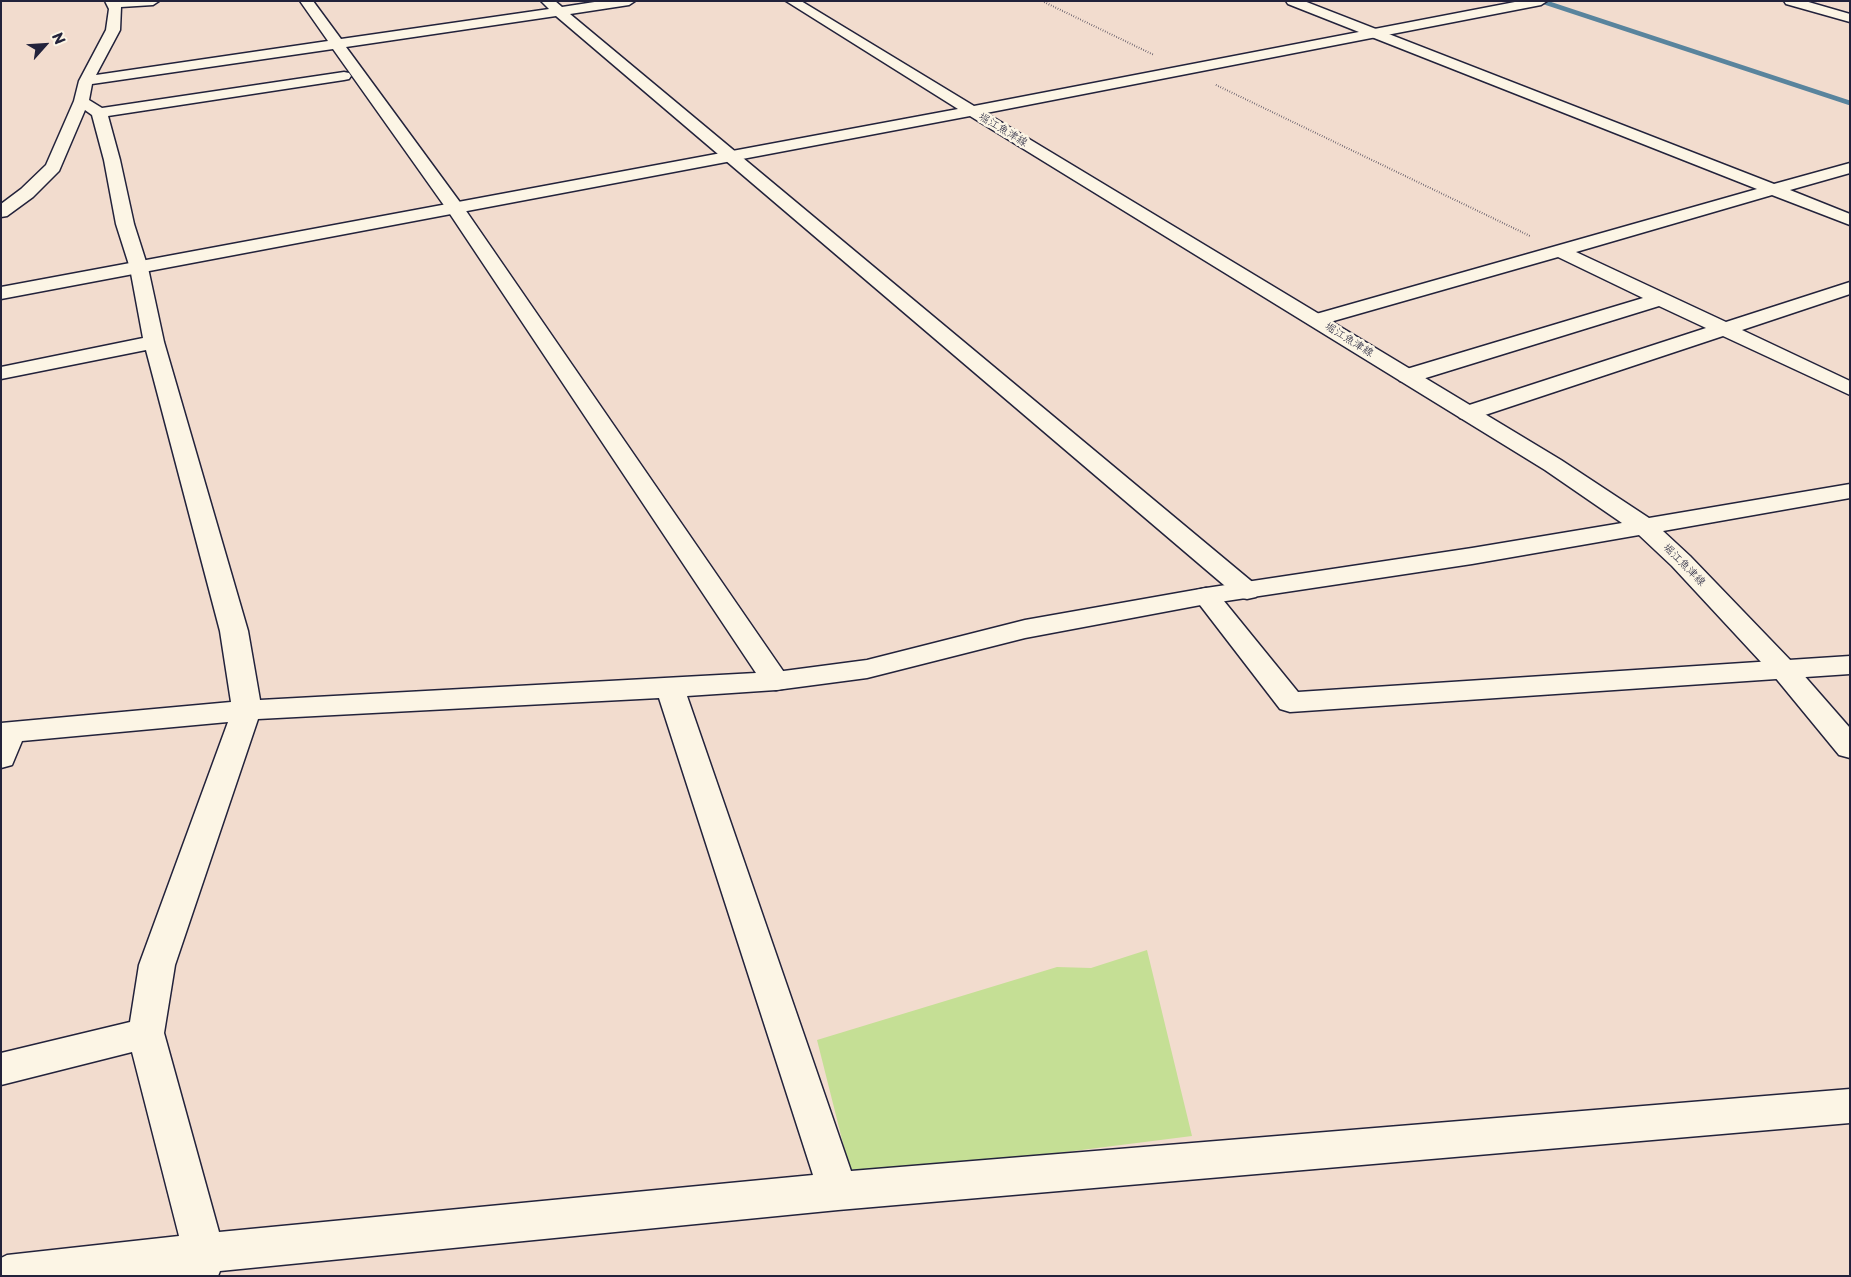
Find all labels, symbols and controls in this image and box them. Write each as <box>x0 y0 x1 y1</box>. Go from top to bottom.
north arrow <box>20 20 70 70</box>
text: N <box>47 29 71 48</box>
street label: 堀江魚津線 <box>976 110 1030 150</box>
street label: 堀江魚津線 <box>1322 320 1376 360</box>
street label: 堀江魚津線 <box>1660 541 1708 589</box>

